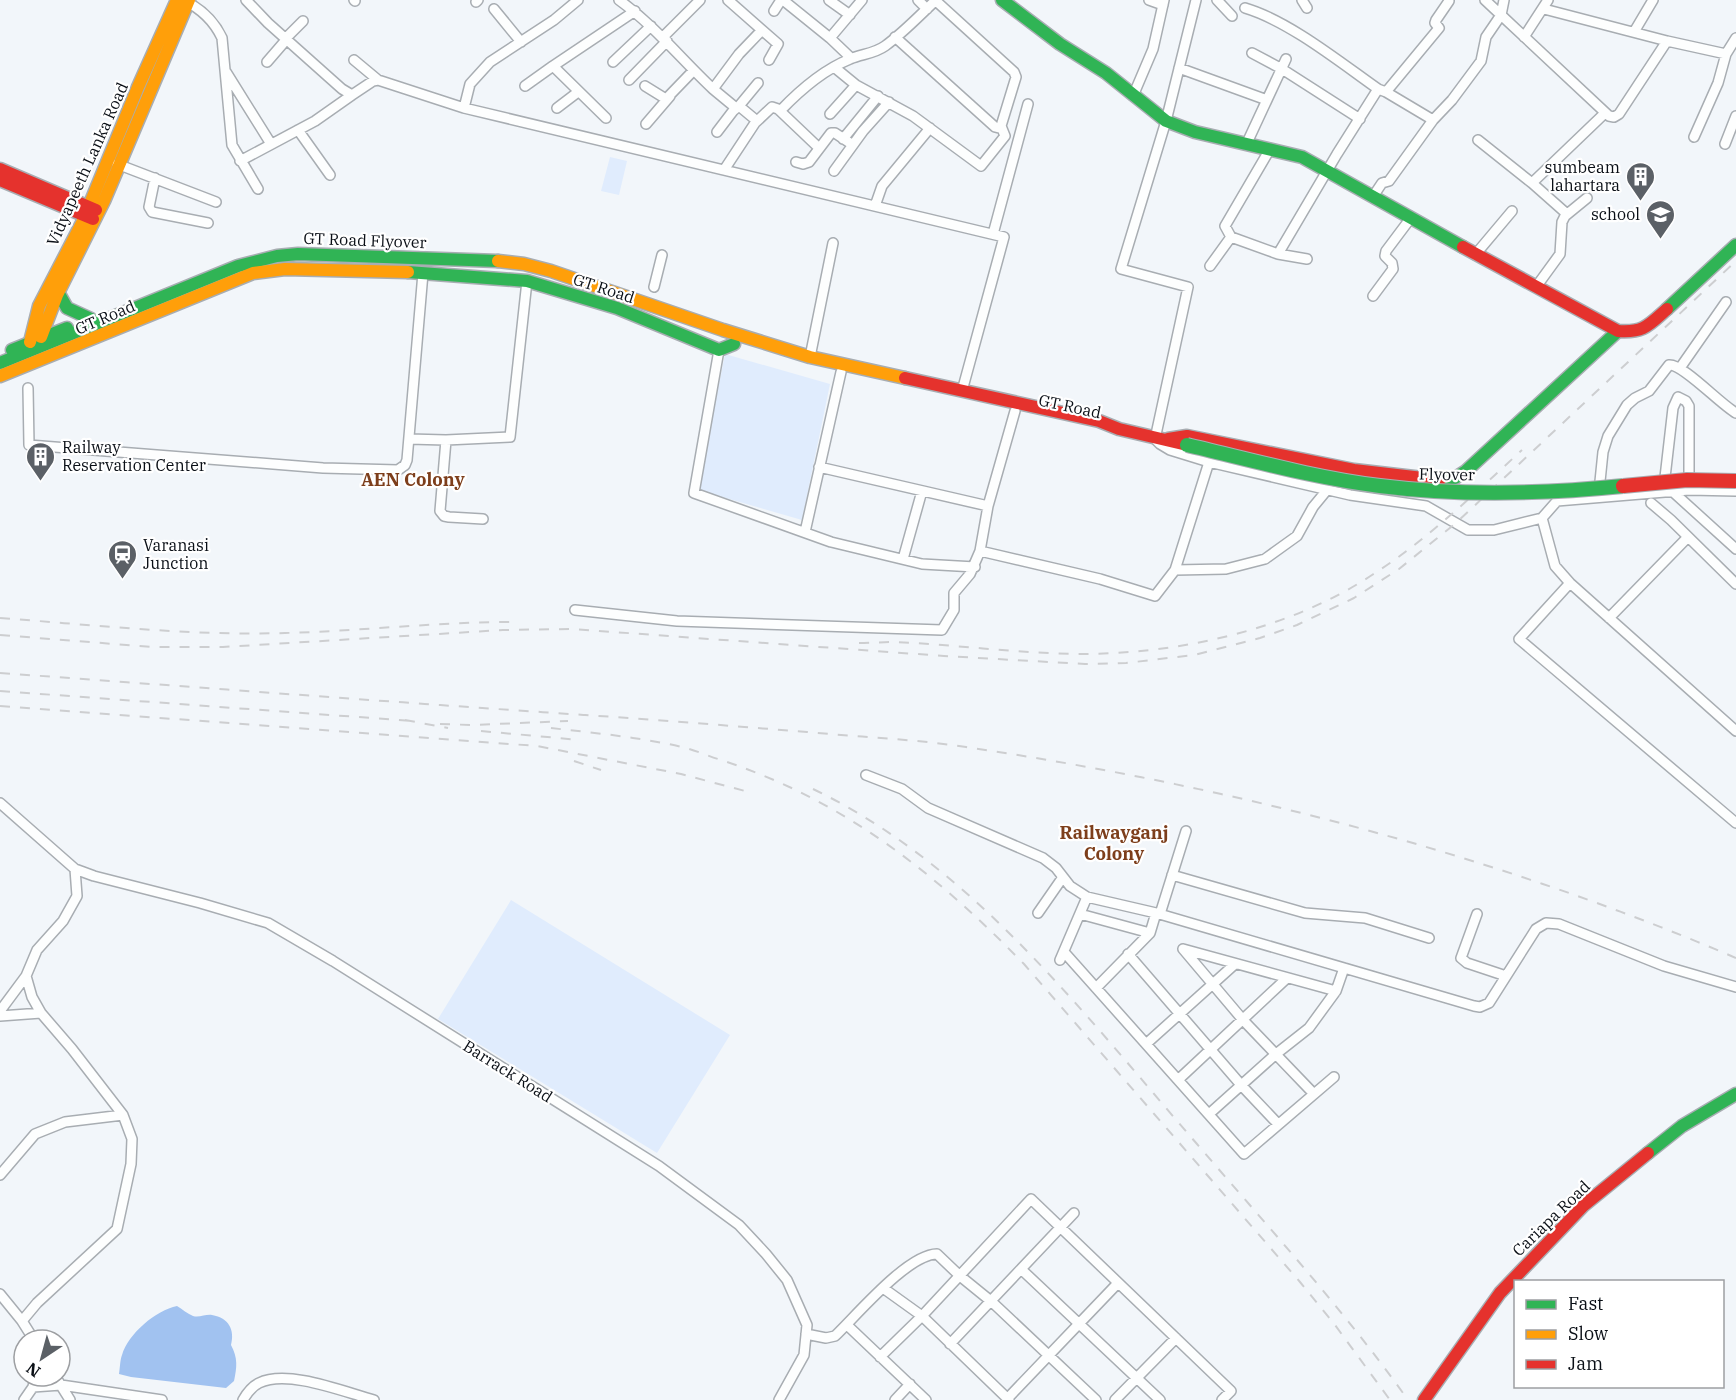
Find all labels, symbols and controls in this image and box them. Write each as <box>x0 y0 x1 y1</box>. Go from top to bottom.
street label: Vidyapeeth Lanka Road <box>42 79 132 249</box>
place label: sumbeam lahartara <box>1545 157 1620 195</box>
building icon: sumbeam lahartara <box>1625 160 1657 202</box>
school or university icon: school <box>1645 198 1677 240</box>
place label: school <box>1591 204 1640 224</box>
street label: GT Road Flyover <box>303 228 427 252</box>
street label: GT Road <box>571 269 638 307</box>
street label: GT Road <box>72 295 138 339</box>
street label: GT Road <box>1037 390 1103 422</box>
place label: Railway Reservation Center <box>62 437 206 475</box>
building icon: Railway Reservation Center <box>25 440 57 482</box>
street label: Flyover <box>1419 464 1475 484</box>
district label: AEN Colony <box>361 468 465 491</box>
place label: Varanasi Junction <box>143 535 209 573</box>
station icon: Varanasi Junction <box>106 538 138 580</box>
district label: Railwayganj Colony <box>1060 821 1169 865</box>
street label: Barrack Road <box>460 1036 557 1107</box>
street label: Cariapa Road <box>1508 1176 1594 1260</box>
legend <box>1514 1280 1724 1388</box>
text: Fast <box>1568 1292 1603 1315</box>
text: Slow <box>1568 1322 1608 1345</box>
north arrow <box>12 1328 72 1388</box>
text: Jam <box>1568 1352 1603 1375</box>
text: N <box>22 1358 44 1382</box>

